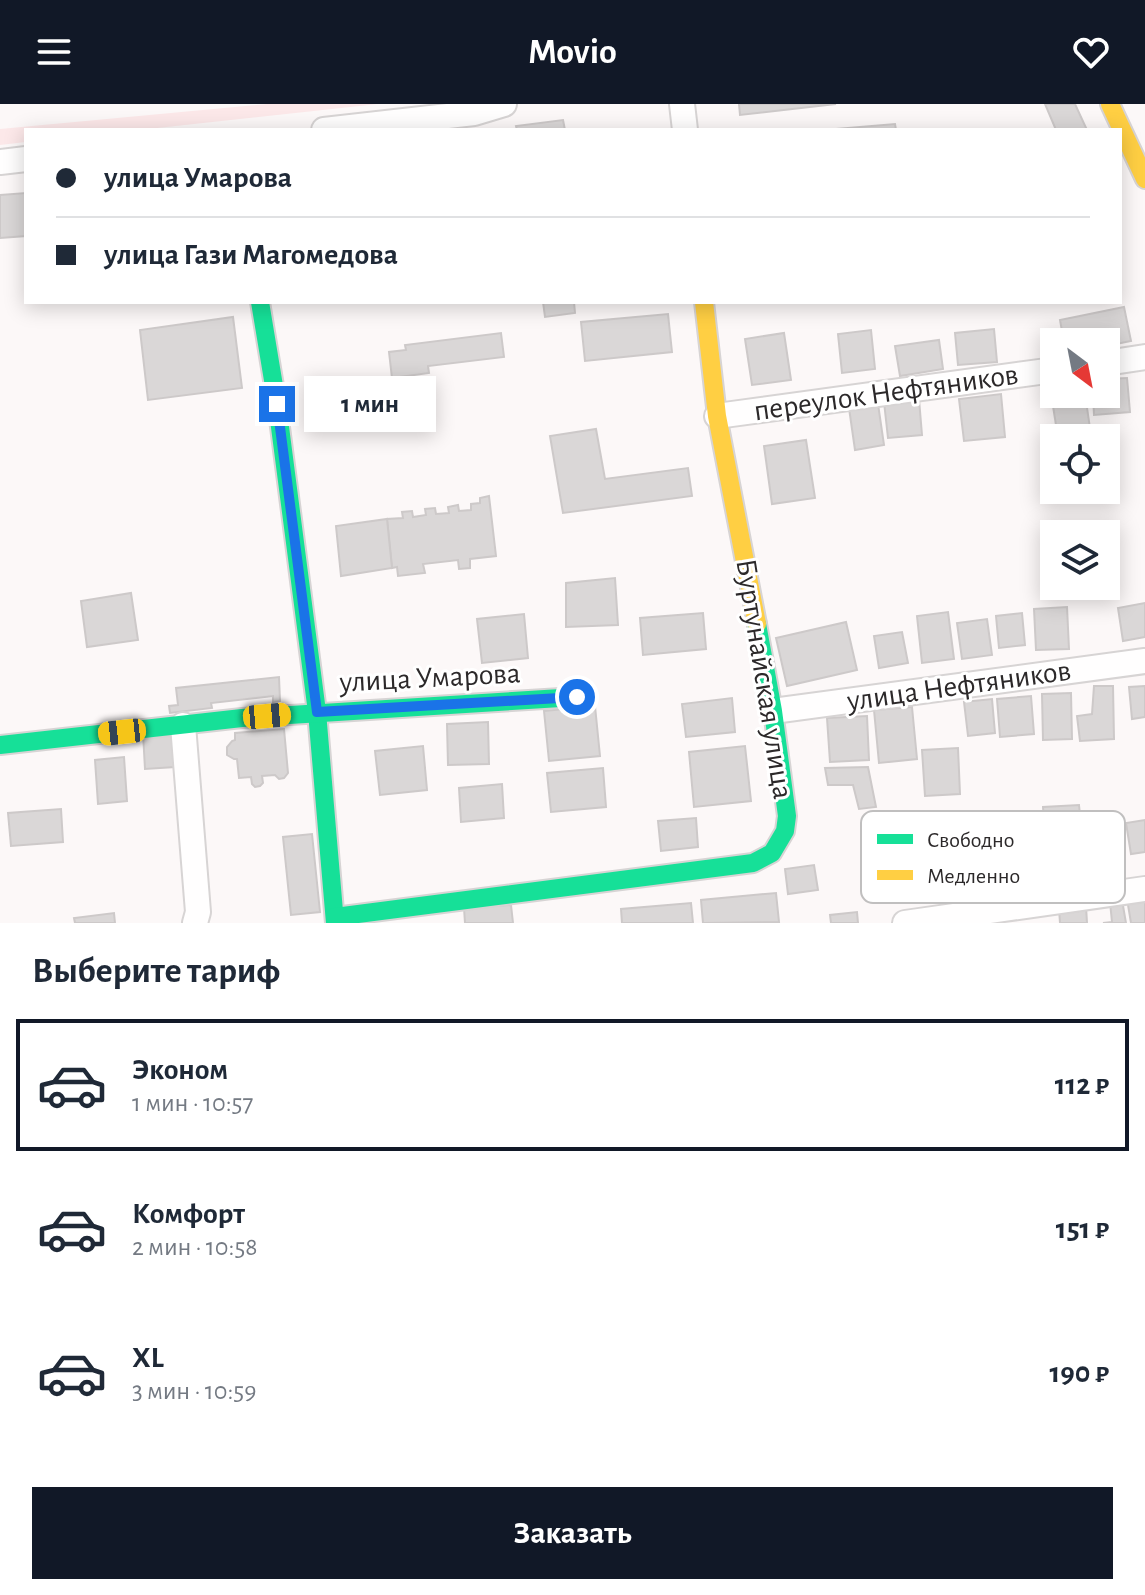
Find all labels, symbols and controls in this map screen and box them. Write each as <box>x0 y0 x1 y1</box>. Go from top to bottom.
icon: menu <box>32 30 76 74</box>
icon: heart <box>1069 30 1113 74</box>
text: Movio <box>528 34 617 70</box>
text: улица Умарова <box>104 163 292 193</box>
text: улица Гази Магомедова <box>104 240 398 270</box>
north arrow <box>1040 328 1120 408</box>
map controls <box>1040 328 1120 600</box>
street label: переулок Нефтяников <box>752 360 1020 426</box>
callout: 1 мин <box>305 376 437 432</box>
route end <box>259 386 295 422</box>
text: 1 мин <box>341 391 399 417</box>
button: locate <box>1040 424 1120 504</box>
button: layers <box>1040 520 1120 600</box>
street label: Буртунайская улица <box>730 557 798 801</box>
street label: улица Нефтяников <box>844 655 1073 717</box>
street label: улица Умарова <box>338 658 521 698</box>
route start <box>559 679 595 715</box>
car <box>242 702 292 730</box>
car <box>97 718 147 746</box>
legend <box>861 811 1125 903</box>
text: Свободно <box>927 829 1015 851</box>
text: Медленно <box>927 865 1020 887</box>
text: Выберите тариф <box>32 953 280 989</box>
icon: car <box>36 1049 108 1121</box>
text: Эконом <box>132 1055 228 1085</box>
text: 112 ₽ <box>1055 1070 1109 1100</box>
text: 1 мин · 10:57 <box>132 1090 253 1116</box>
icon: car <box>36 1193 108 1265</box>
text: Комфорт <box>132 1199 245 1229</box>
text: 151 ₽ <box>1056 1214 1109 1244</box>
text: 2 мин · 10:58 <box>132 1234 258 1260</box>
icon: car <box>36 1337 108 1409</box>
text: XL <box>132 1343 164 1373</box>
text: 190 ₽ <box>1050 1358 1109 1388</box>
text: 3 мин · 10:59 <box>132 1378 256 1404</box>
button: Заказать <box>32 1487 1113 1579</box>

